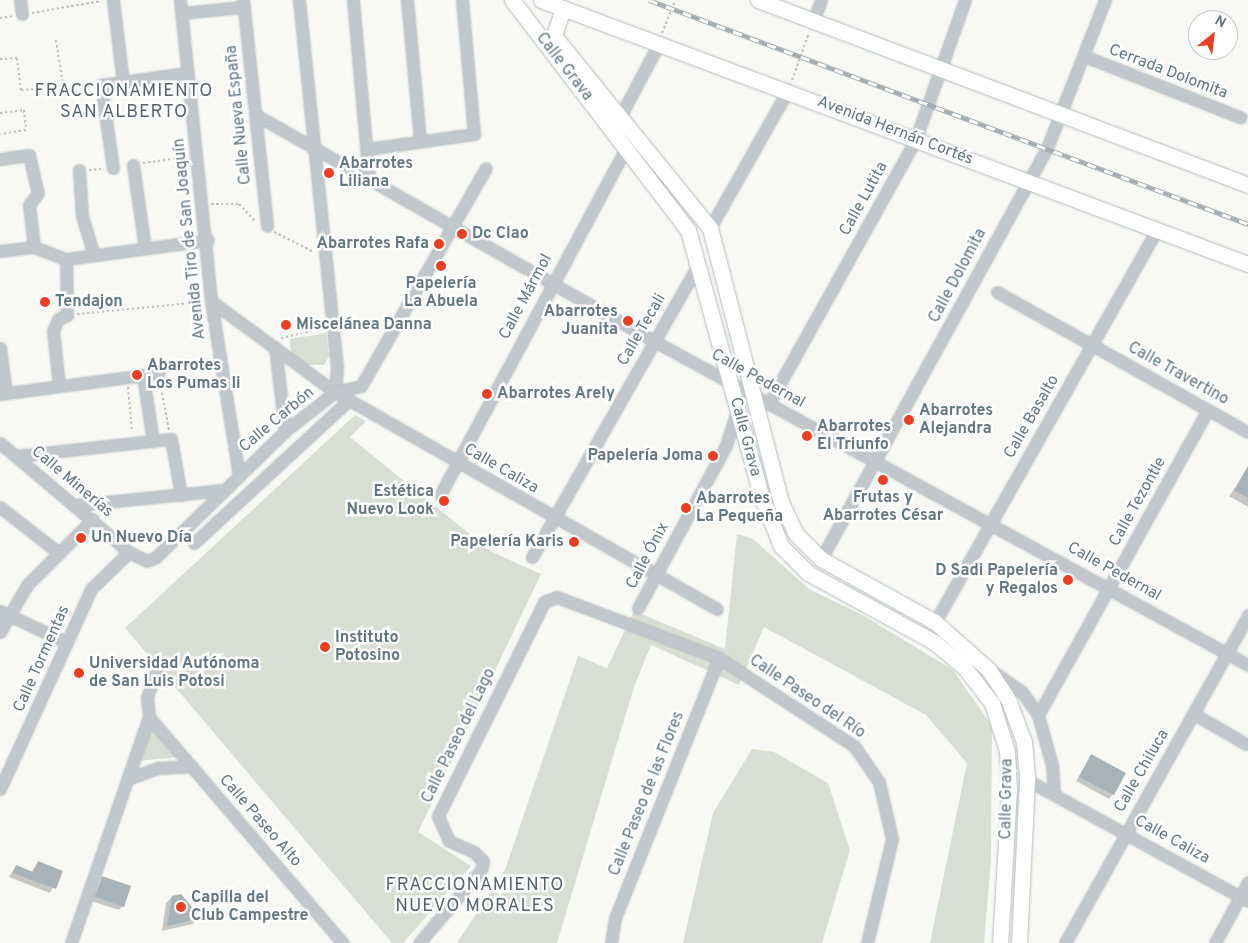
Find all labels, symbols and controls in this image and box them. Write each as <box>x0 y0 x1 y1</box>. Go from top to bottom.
north arrow <box>1188 10 1238 60</box>
text: N <box>1212 12 1229 32</box>
street label: Calle Grava <box>531 29 597 105</box>
street label: Cerrada Dolomita <box>1106 41 1230 103</box>
street label: Calle Nueva España <box>222 44 256 186</box>
district label: FRACCIONAMIENTO SAN ALBERTO <box>33 82 215 125</box>
street label: Avenida Hernán Cortés <box>814 92 976 170</box>
street label: Avenida Tiro de San Joaquín <box>170 137 210 341</box>
place label: Abarrotes Liliana <box>339 154 413 192</box>
street label: Calle Lutita <box>836 159 892 239</box>
marker: Abarrotes Liliana <box>323 167 335 179</box>
place label: Dc Clao <box>472 224 529 244</box>
street label: Calle Dolomita <box>925 226 991 326</box>
marker: Dc Clao <box>456 228 468 240</box>
place label: Abarrotes Rafa <box>317 234 429 254</box>
marker: Abarrotes Rafa <box>433 238 445 250</box>
street label: Calle Mármol <box>495 251 557 343</box>
marker: Papelería La Abuela <box>435 260 447 272</box>
place label: Papelería La Abuela <box>404 274 478 312</box>
street label: Calle Tecali <box>613 290 671 370</box>
place label: Tendajon <box>55 292 123 312</box>
marker: Tendajon <box>39 296 51 308</box>
place label: Abarrotes Juanita <box>544 302 618 340</box>
place label: Miscelánea Danna <box>296 315 432 335</box>
marker: Abarrotes Juanita <box>622 315 634 327</box>
marker: Miscelánea Danna <box>280 319 292 331</box>
street label: Calle Travertino <box>1124 338 1232 410</box>
street label: Calle Pedernal <box>708 345 808 413</box>
place label: Abarrotes Los Pumas Ii <box>147 356 241 394</box>
marker: Abarrotes Los Pumas Ii <box>131 369 143 381</box>
street label: Calle Basalto <box>1000 372 1064 462</box>
street label: Calle Carbón <box>236 383 318 457</box>
place label: Abarrotes Arely <box>497 384 616 404</box>
marker: Abarrotes Arely <box>481 388 493 400</box>
street label: Calle Grava <box>725 395 765 479</box>
place label: Abarrotes Alejandra <box>919 401 993 439</box>
marker: Abarrotes Alejandra <box>903 414 915 426</box>
place label: Abarrotes El Triunfo <box>817 417 891 455</box>
marker: Abarrotes El Triunfo <box>801 430 813 442</box>
street label: Calle Caliza <box>460 440 542 498</box>
street label: Calle Minerías <box>27 442 117 522</box>
place label: Papelería Joma <box>587 446 703 466</box>
marker: Papelería Joma <box>707 450 719 462</box>
street label: Calle Tezontle <box>1105 454 1171 550</box>
marker: Frutas y Abarrotes César <box>877 474 889 486</box>
place label: Estética Nuevo Look <box>347 482 434 520</box>
place label: Frutas y Abarrotes César <box>823 488 943 526</box>
place label: Abarrotes La Pequeña <box>696 489 783 527</box>
marker: Estética Nuevo Look <box>438 495 450 507</box>
marker: Abarrotes La Pequeña <box>680 502 692 514</box>
street label: Calle Ónix <box>622 519 674 593</box>
place label: Un Nuevo Día <box>91 528 192 548</box>
marker: Un Nuevo Día <box>75 532 87 544</box>
place label: Papelería Karis <box>450 532 564 552</box>
marker: Papelería Karis <box>568 536 580 548</box>
street label: Calle Pedernal <box>1064 538 1164 606</box>
place label: D Sadi Papelería y Regalos <box>935 561 1058 599</box>
marker: D Sadi Papelería y Regalos <box>1062 574 1074 586</box>
street label: Calle Tormentas <box>10 602 74 716</box>
place label: Instituto Potosino <box>335 628 400 666</box>
marker: Instituto Potosino <box>319 641 331 653</box>
street label: Calle Paseo del Río <box>745 651 869 743</box>
place label: Universidad Autónoma de San Luis Potosi <box>89 654 260 692</box>
street label: Calle Paseo del Lago <box>418 665 500 807</box>
marker: Universidad Autónoma de San Luis Potosi <box>73 667 85 679</box>
street label: Calle Paseo de las Flores <box>605 709 689 879</box>
street label: Calle Chiluca <box>1111 726 1173 816</box>
street label: Calle Grava <box>997 758 1017 840</box>
street label: Calle Paseo Alto <box>215 771 305 871</box>
street label: Calle Caliza <box>1131 811 1213 869</box>
district label: FRACCIONAMIENTO NUEVO MORALES <box>384 876 566 919</box>
place label: Capilla del Club Campestre <box>191 888 308 926</box>
marker: Capilla del Club Campestre <box>175 901 187 913</box>

